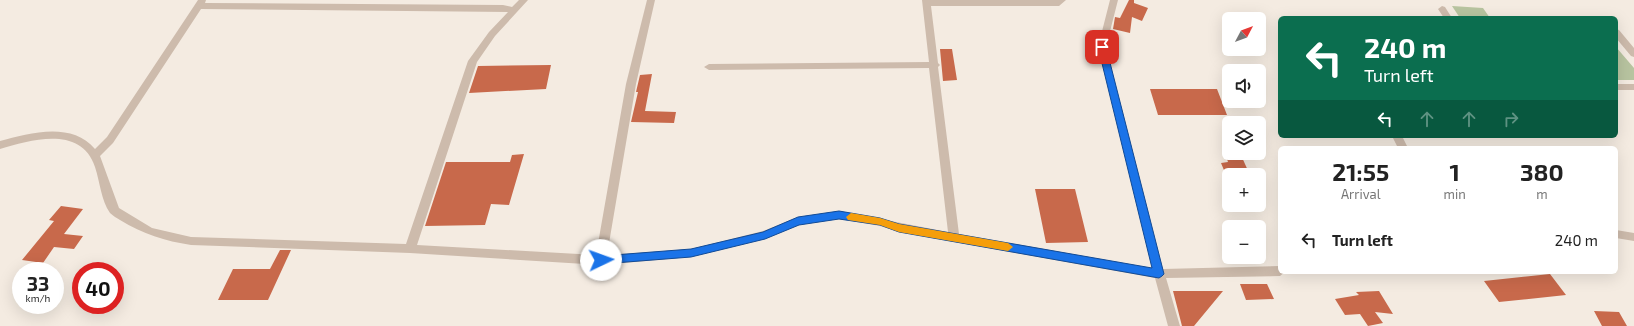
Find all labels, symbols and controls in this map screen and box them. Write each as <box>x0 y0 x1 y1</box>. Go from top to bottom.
north arrow <box>1222 12 1266 56</box>
map controls <box>1222 12 1266 264</box>
pin <box>1085 30 1119 64</box>
text: 240 m <box>1364 30 1447 64</box>
icon: left <box>1298 32 1350 84</box>
icon: arrive <box>1091 36 1113 58</box>
button: sound <box>1222 64 1266 108</box>
text: Turn left <box>1364 64 1434 86</box>
icon: left <box>1374 108 1396 130</box>
icon: ahead <box>1416 108 1438 130</box>
icon: ahead <box>1458 108 1480 130</box>
icon: right <box>1500 108 1522 130</box>
button: layers <box>1222 116 1266 160</box>
text: 21:55 <box>1332 157 1389 186</box>
text: 1 <box>1449 157 1460 186</box>
text: 380 <box>1520 157 1564 186</box>
button: + <box>1222 168 1266 212</box>
text: Arrival <box>1341 186 1381 202</box>
text: min <box>1444 186 1466 202</box>
text: m <box>1536 186 1548 202</box>
button: − <box>1222 220 1266 264</box>
icon: left <box>1298 229 1320 251</box>
text: Turn left <box>1332 231 1393 249</box>
text: 240 m <box>1555 231 1598 249</box>
position arrow <box>580 239 622 281</box>
speed limit sign: 40 <box>72 262 124 314</box>
text: 33 <box>27 271 49 295</box>
text: km/h <box>26 292 50 304</box>

